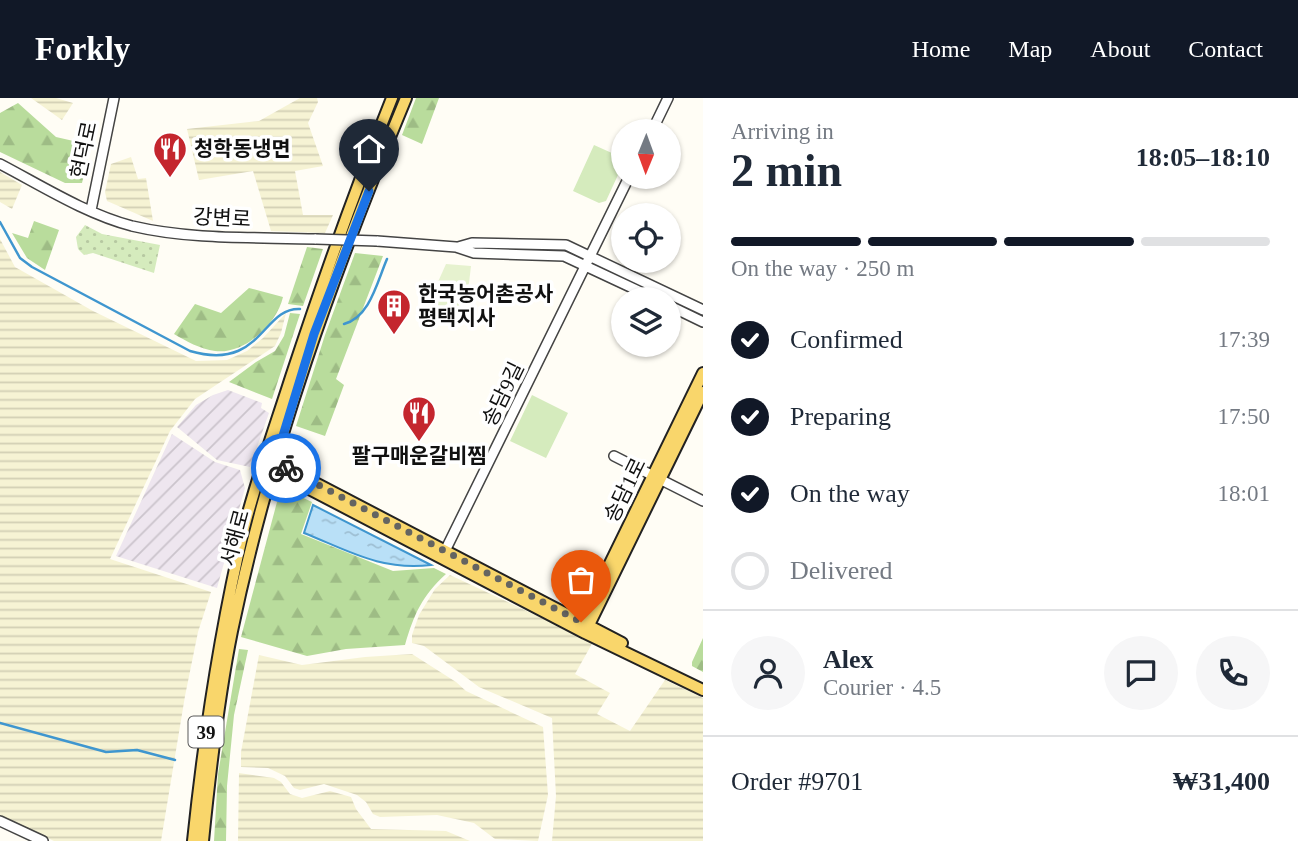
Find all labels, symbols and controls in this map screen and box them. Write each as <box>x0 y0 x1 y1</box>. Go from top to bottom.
text: Forkly <box>35 31 130 67</box>
text: Home <box>912 36 970 62</box>
text: Map <box>1008 36 1052 62</box>
text: About <box>1090 36 1150 62</box>
text: Contact <box>1188 36 1263 62</box>
street label: 현덕로 <box>66 119 102 181</box>
pin <box>339 119 399 191</box>
north arrow <box>611 119 681 189</box>
map controls <box>611 119 681 357</box>
text: Arriving in <box>731 119 834 144</box>
restaurant icon: 청학동냉면 <box>151 130 189 179</box>
icon: home <box>350 130 388 168</box>
place label: 청학동냉면 <box>194 137 291 161</box>
text: 18:05–18:10 <box>1136 143 1270 172</box>
text: 2 min <box>731 145 842 196</box>
button: locate <box>611 203 681 273</box>
street label: 강변로 <box>192 204 252 232</box>
text: On the way · 250 m <box>731 256 914 281</box>
place label: 한국농어촌공사 평택지사 <box>418 282 553 330</box>
building icon: 한국농어촌공사 평택지사 <box>375 287 413 336</box>
button: layers <box>611 287 681 357</box>
icon: check <box>731 321 769 359</box>
text: Confirmed <box>790 325 903 354</box>
text: 17:39 <box>1218 327 1270 352</box>
street label: 송담9길 <box>477 358 529 430</box>
restaurant icon: 팔구매운갈비찜 <box>400 394 438 443</box>
icon: check <box>731 398 769 436</box>
text: Preparing <box>790 402 891 431</box>
text: 17:50 <box>1218 404 1270 429</box>
courier <box>251 433 321 503</box>
place label: 팔구매운갈비찜 <box>351 444 487 468</box>
icon: bike <box>267 449 305 487</box>
street label: 송담1로 <box>599 454 651 526</box>
icon: check <box>731 475 769 513</box>
text: On the way <box>790 479 910 508</box>
text: 18:01 <box>1218 481 1270 506</box>
street label: 서해로 <box>216 507 254 569</box>
pin <box>551 550 611 622</box>
text: Delivered <box>790 556 893 585</box>
icon: bag <box>562 561 600 599</box>
button: person <box>731 636 805 710</box>
button: chat <box>1104 636 1178 710</box>
button: phone <box>1196 636 1270 710</box>
text: Alex <box>823 645 874 674</box>
text: Courier · 4.5 <box>823 675 941 700</box>
road number: 39 <box>188 716 224 748</box>
text: Order #9701 <box>731 767 863 796</box>
text: ₩31,400 <box>1173 767 1270 796</box>

